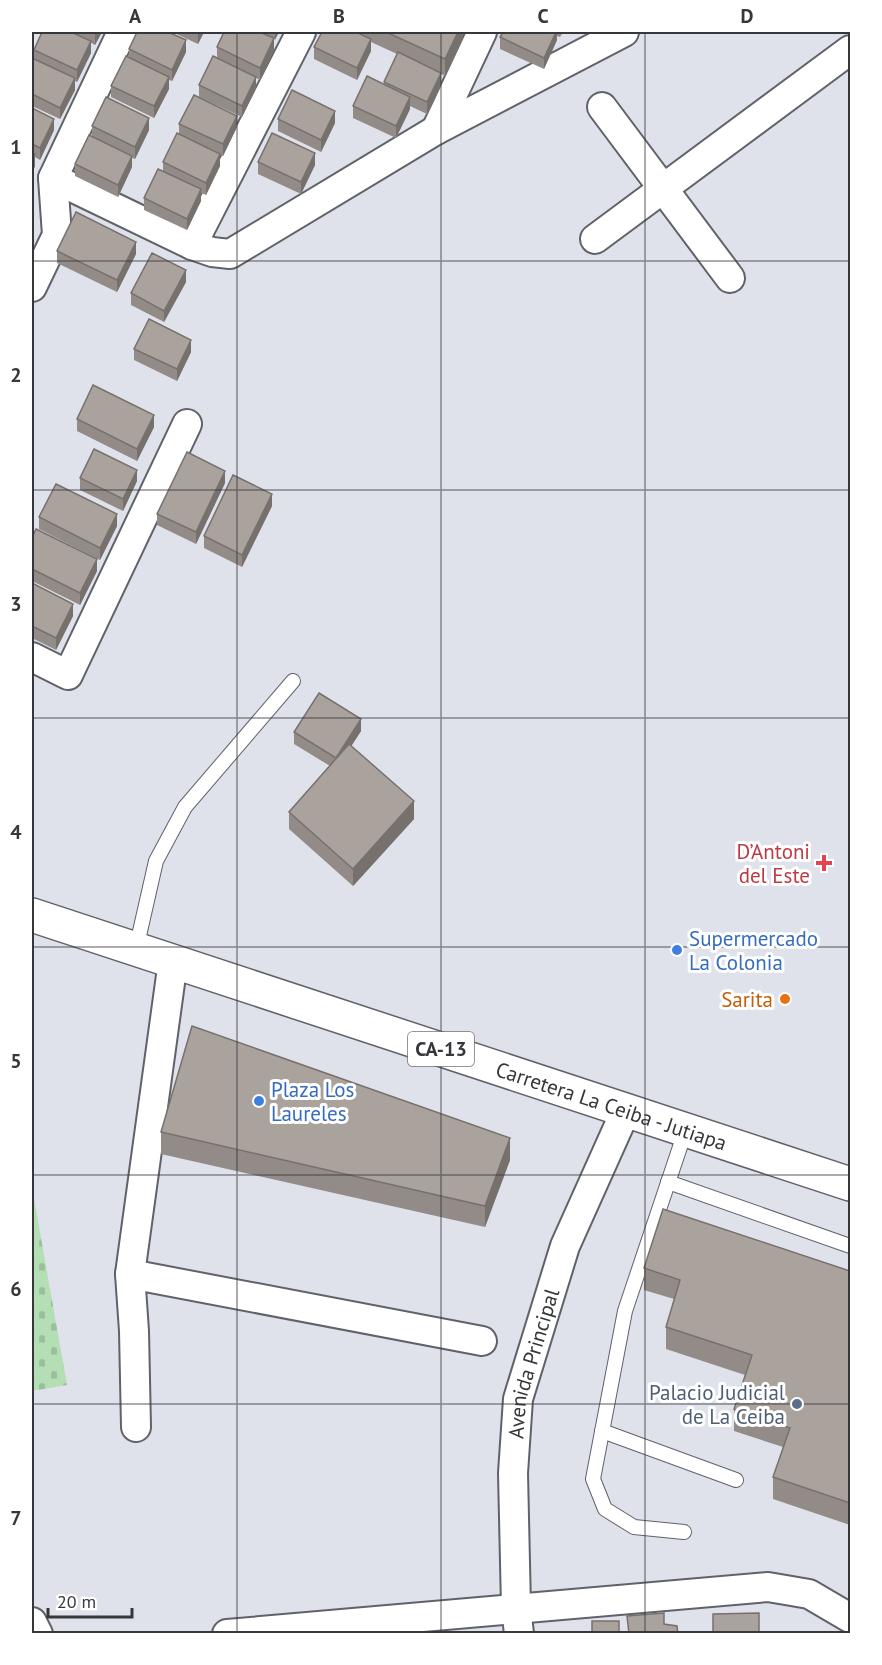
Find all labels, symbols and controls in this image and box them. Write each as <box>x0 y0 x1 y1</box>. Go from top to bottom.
text: A <box>129 3 142 29</box>
text: B <box>333 3 345 29</box>
text: C <box>537 3 549 29</box>
text: D <box>741 3 754 29</box>
text: 1 <box>10 134 22 160</box>
text: 2 <box>10 362 22 388</box>
text: 3 <box>10 591 22 617</box>
text: 4 <box>10 819 22 845</box>
place label: D’Antoni del Este <box>737 838 810 889</box>
marker: D’Antoni del Este <box>815 854 833 872</box>
place label: Supermercado La Colonia <box>689 925 818 976</box>
marker: Supermercado La Colonia <box>670 943 684 957</box>
place label: Sarita <box>721 986 773 1013</box>
marker: Sarita <box>778 992 792 1006</box>
road number: CA-13 <box>408 1032 474 1066</box>
text: 5 <box>10 1048 22 1074</box>
street label: Carretera La Ceiba - Jutiapa <box>493 1055 730 1156</box>
place label: Plaza Los Laureles <box>271 1076 354 1127</box>
marker: Plaza Los Laureles <box>252 1094 266 1108</box>
text: 6 <box>10 1276 22 1302</box>
street label: Avenida Principal <box>502 1285 565 1440</box>
place label: Palacio Judicial de La Ceiba <box>649 1379 785 1430</box>
marker: Palacio Judicial de La Ceiba <box>790 1397 804 1411</box>
text: 7 <box>10 1505 22 1531</box>
scale bar <box>48 1581 132 1619</box>
text: 20 m <box>57 1590 96 1613</box>

